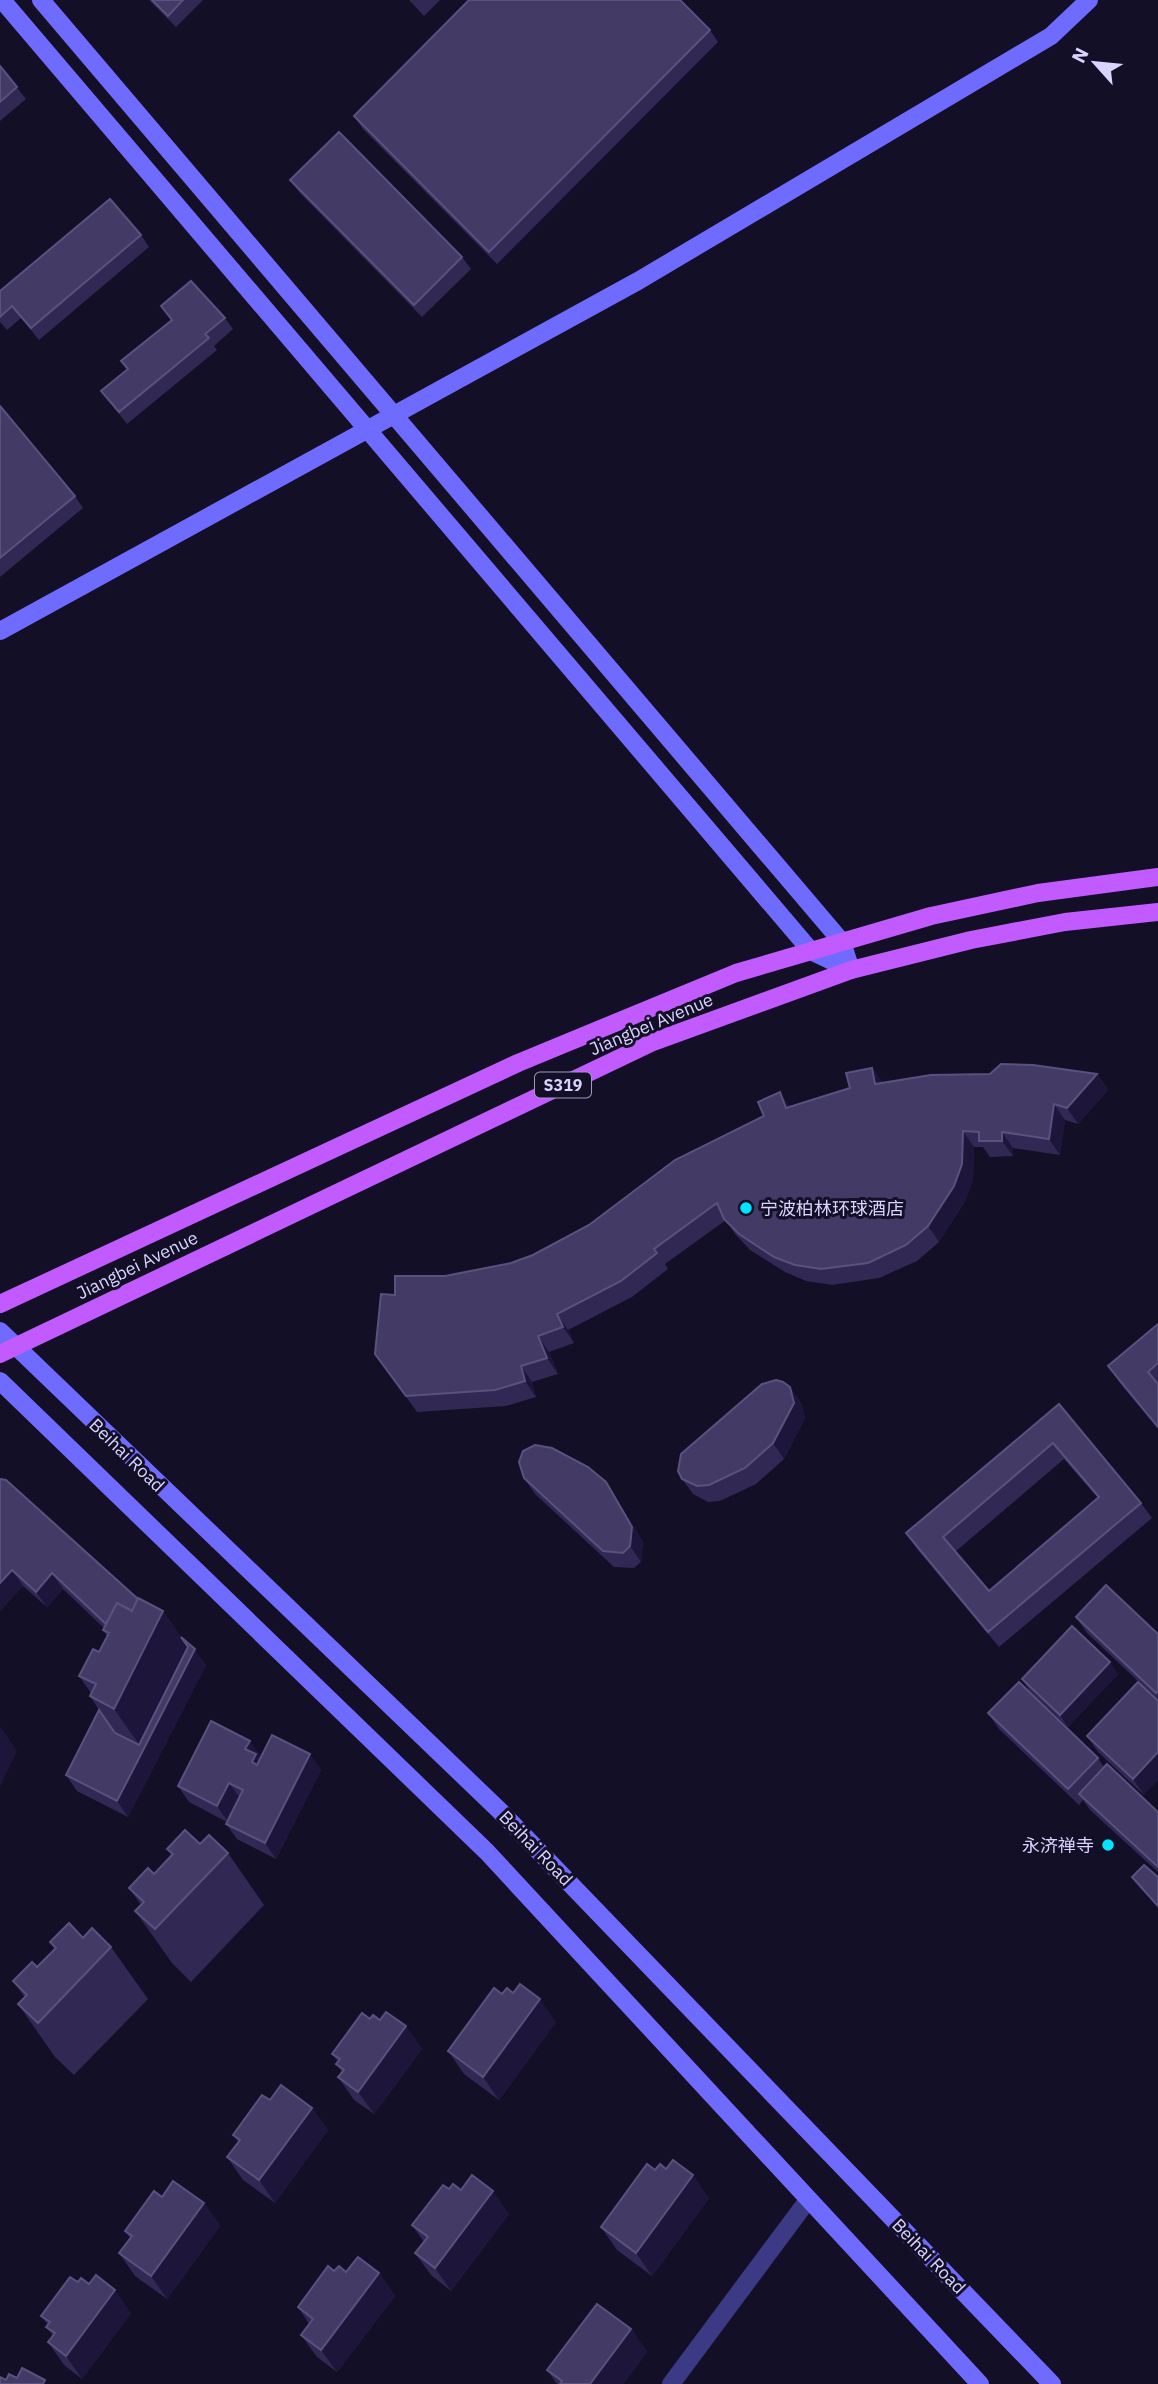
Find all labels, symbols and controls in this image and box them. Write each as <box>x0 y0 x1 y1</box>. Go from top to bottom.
north arrow <box>1060 28 1130 98</box>
text: N <box>1066 44 1094 67</box>
street label: Jiangbei Avenue <box>586 988 716 1060</box>
road number: S319 <box>535 1072 591 1098</box>
place label: 宁波柏林环球酒店 <box>760 1197 904 1220</box>
marker: 宁波柏林环球酒店 <box>738 1200 754 1216</box>
street label: Jiangbei Avenue <box>73 1226 202 1304</box>
street label: Beihai Road <box>84 1413 170 1497</box>
street label: Beihai Road <box>494 1805 578 1891</box>
place label: 永济禅寺 <box>1022 1834 1094 1857</box>
marker: 永济禅寺 <box>1100 1837 1116 1853</box>
street label: Beihai Road <box>887 2213 971 2299</box>

